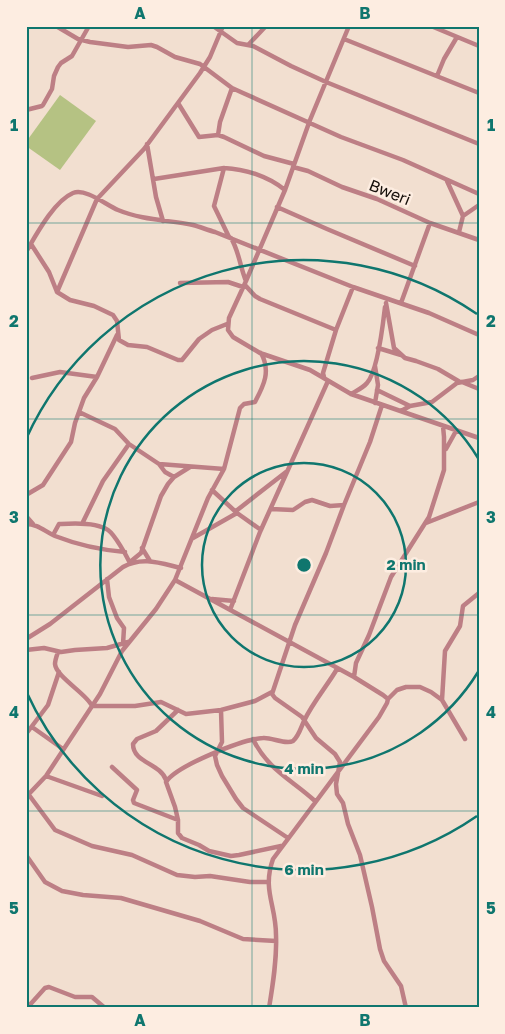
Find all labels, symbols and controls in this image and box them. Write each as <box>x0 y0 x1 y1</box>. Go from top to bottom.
text: A <box>134 3 146 23</box>
text: B <box>359 3 371 23</box>
text: 1 <box>10 115 18 135</box>
text: 1 <box>487 115 495 135</box>
street label: Bweri <box>366 175 414 209</box>
text: 2 <box>9 311 19 331</box>
text: 2 <box>486 311 496 331</box>
text: 3 <box>9 507 19 527</box>
text: 3 <box>486 507 496 527</box>
text: 2 min <box>386 555 426 573</box>
centre of rings <box>295 556 313 574</box>
text: 4 <box>9 702 19 722</box>
text: 4 <box>486 702 496 722</box>
text: 4 min <box>284 759 324 777</box>
text: 6 min <box>284 860 324 878</box>
text: 5 <box>9 898 19 918</box>
text: 5 <box>486 898 496 918</box>
text: A <box>134 1010 146 1030</box>
text: B <box>359 1010 371 1030</box>

